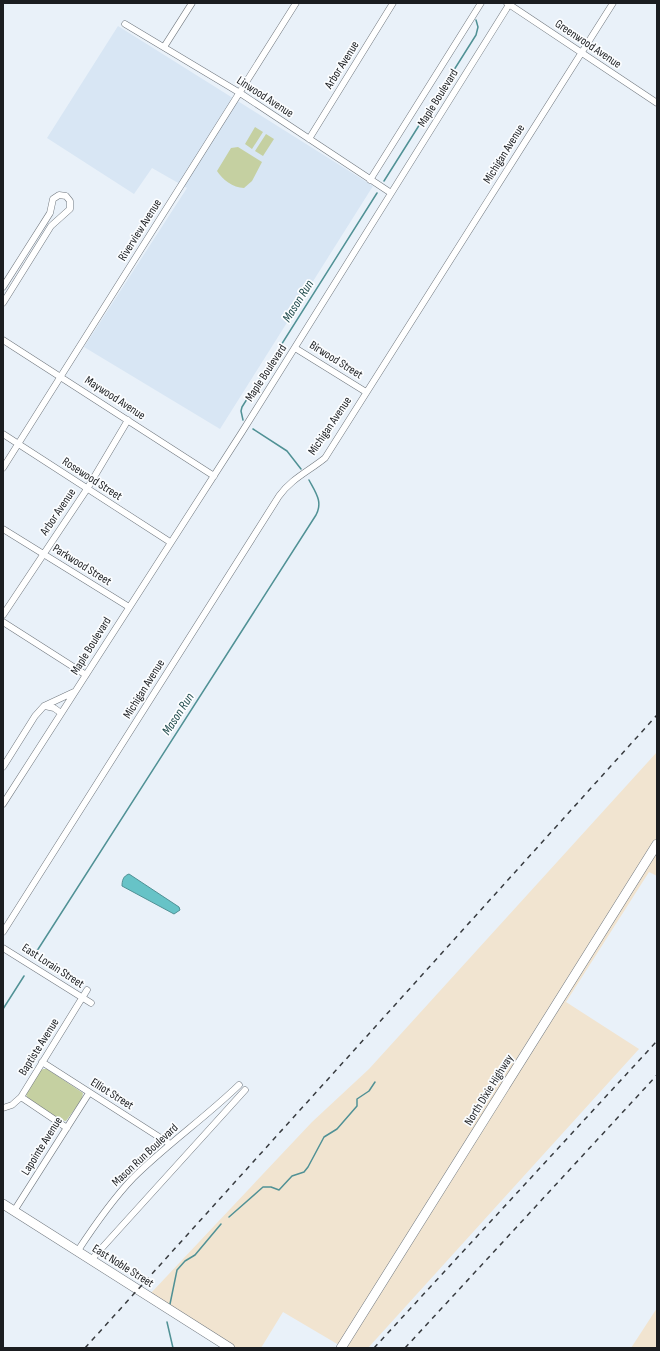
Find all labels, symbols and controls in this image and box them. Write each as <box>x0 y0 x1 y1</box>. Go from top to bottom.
street label: Greenwood Avenue <box>552 16 624 72</box>
street label: Arbor Avenue <box>321 38 363 92</box>
street label: Maple Boulevard <box>414 66 462 130</box>
street label: Linwood Avenue <box>234 73 296 121</box>
street label: Michigan Avenue <box>480 121 528 186</box>
street label: Riverview Avenue <box>115 196 165 264</box>
water label: Mason Run <box>279 276 317 325</box>
street label: Birwood Street <box>307 338 366 382</box>
street label: Maple Boulevard <box>242 342 290 404</box>
street label: Maywood Avenue <box>82 373 148 423</box>
street label: Michigan Avenue <box>305 394 355 458</box>
street label: Rosewood Street <box>59 454 125 504</box>
street label: Arbor Avenue <box>36 486 79 539</box>
street label: Parkwood Street <box>50 541 114 589</box>
street label: Maple Boulevard <box>67 614 115 678</box>
street label: Michigan Avenue <box>120 656 168 721</box>
water label: Mason Run <box>159 690 198 738</box>
street label: East Lorain Street <box>19 940 87 992</box>
street label: Baptiste Avenue <box>15 1015 63 1078</box>
street label: North Dixie Highway <box>461 1051 517 1128</box>
street label: Elliot Street <box>88 1075 137 1113</box>
street label: Lapointe Avenue <box>18 1114 66 1178</box>
street label: Mason Run Boulevard <box>109 1120 181 1190</box>
street label: East Noble Street <box>90 1241 157 1291</box>

